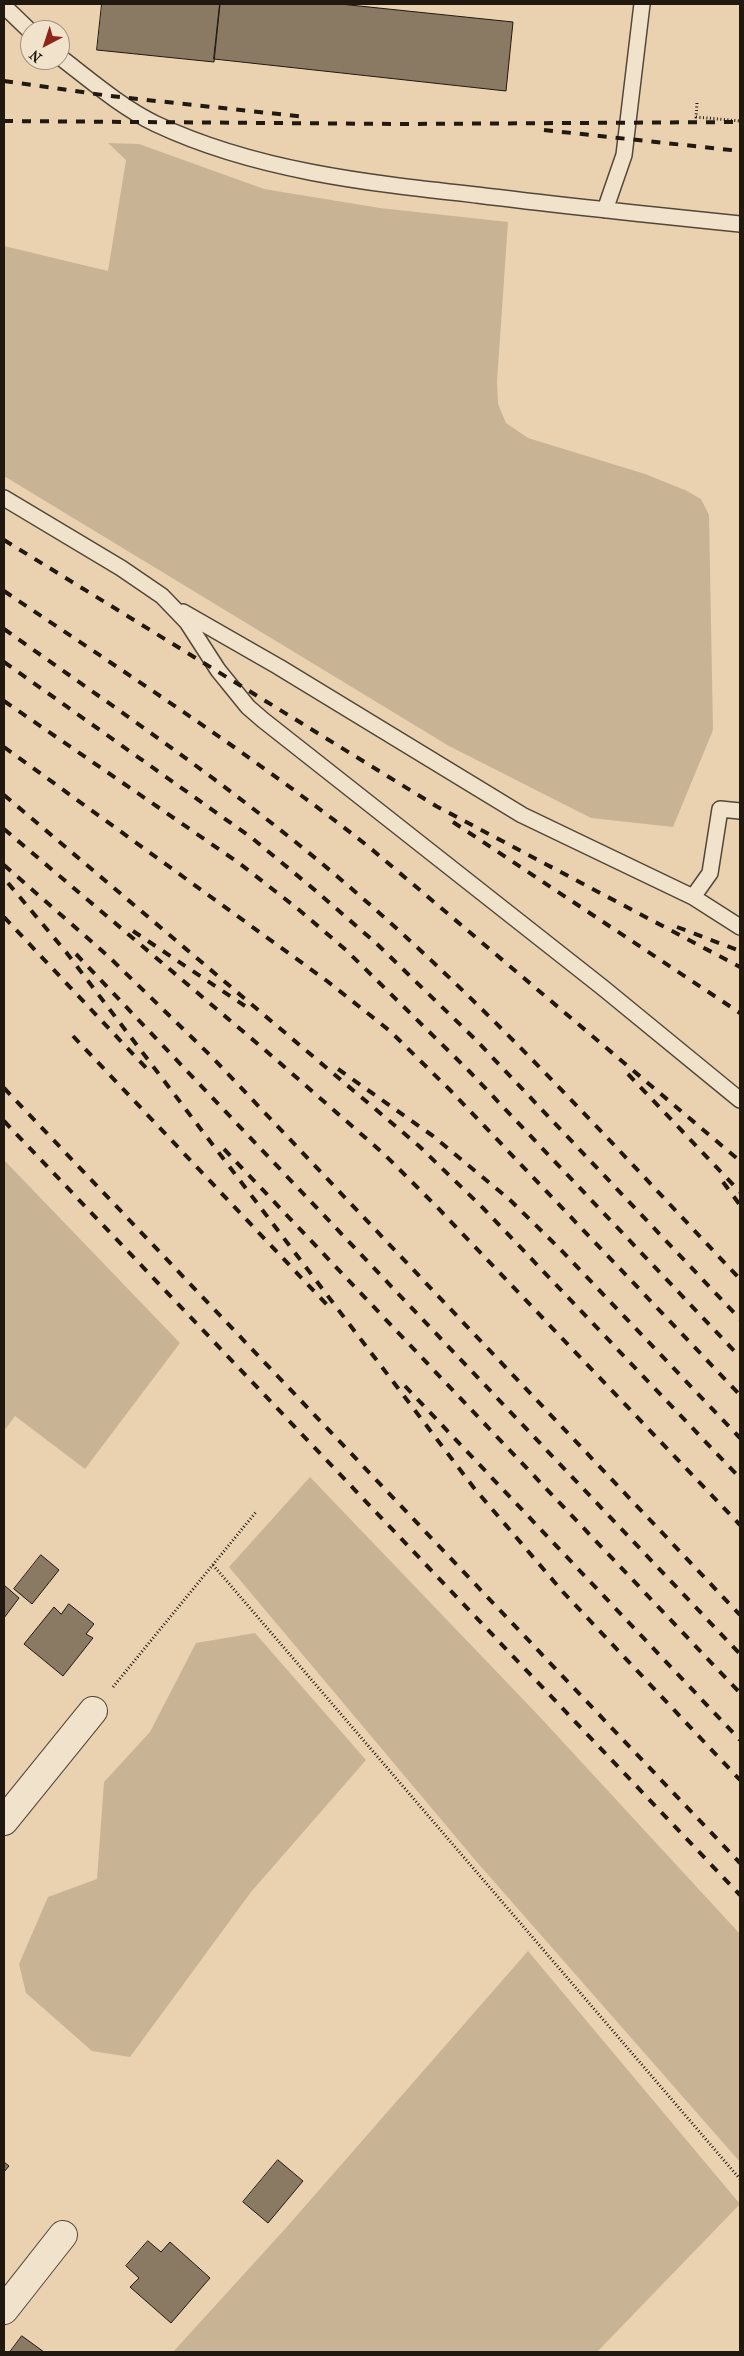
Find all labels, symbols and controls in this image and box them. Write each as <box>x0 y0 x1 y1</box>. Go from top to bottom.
north arrow <box>20 20 70 70</box>
text: N <box>26 46 45 66</box>

